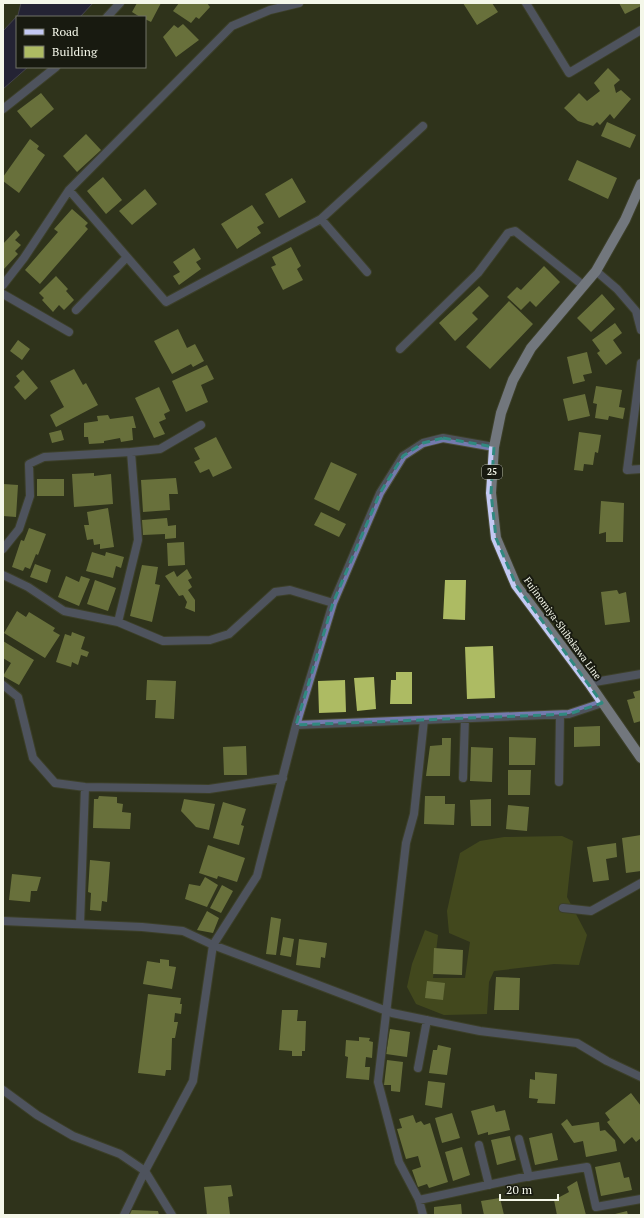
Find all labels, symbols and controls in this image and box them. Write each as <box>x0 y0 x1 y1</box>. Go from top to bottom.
legend <box>16 16 146 68</box>
text: Road <box>52 24 79 39</box>
text: Building <box>52 44 98 59</box>
road number: 25 <box>482 465 502 479</box>
street label: Fujinomiya-Shibakawa Line <box>521 574 604 682</box>
scale bar <box>500 1176 558 1202</box>
text: 20 m <box>506 1182 533 1197</box>

